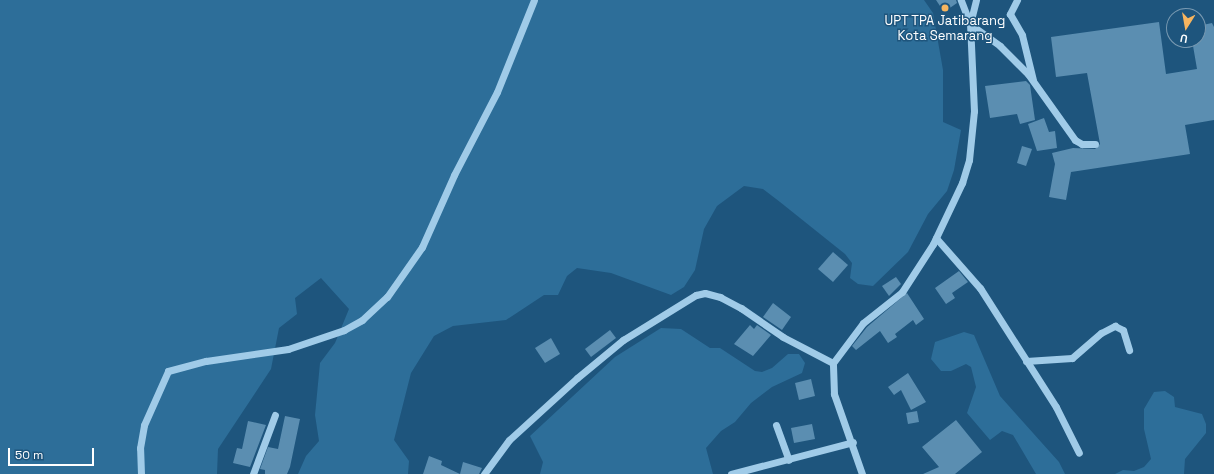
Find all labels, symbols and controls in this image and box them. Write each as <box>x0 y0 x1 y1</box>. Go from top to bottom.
marker: UPT TPA Jatibarang Kota Semarang <box>940 3 950 13</box>
north arrow <box>1166 8 1206 48</box>
place label: UPT TPA Jatibarang Kota Semarang <box>884 14 1006 45</box>
text: U <box>1179 31 1189 46</box>
scale bar <box>10 440 96 466</box>
text: 50 m <box>15 447 43 463</box>

